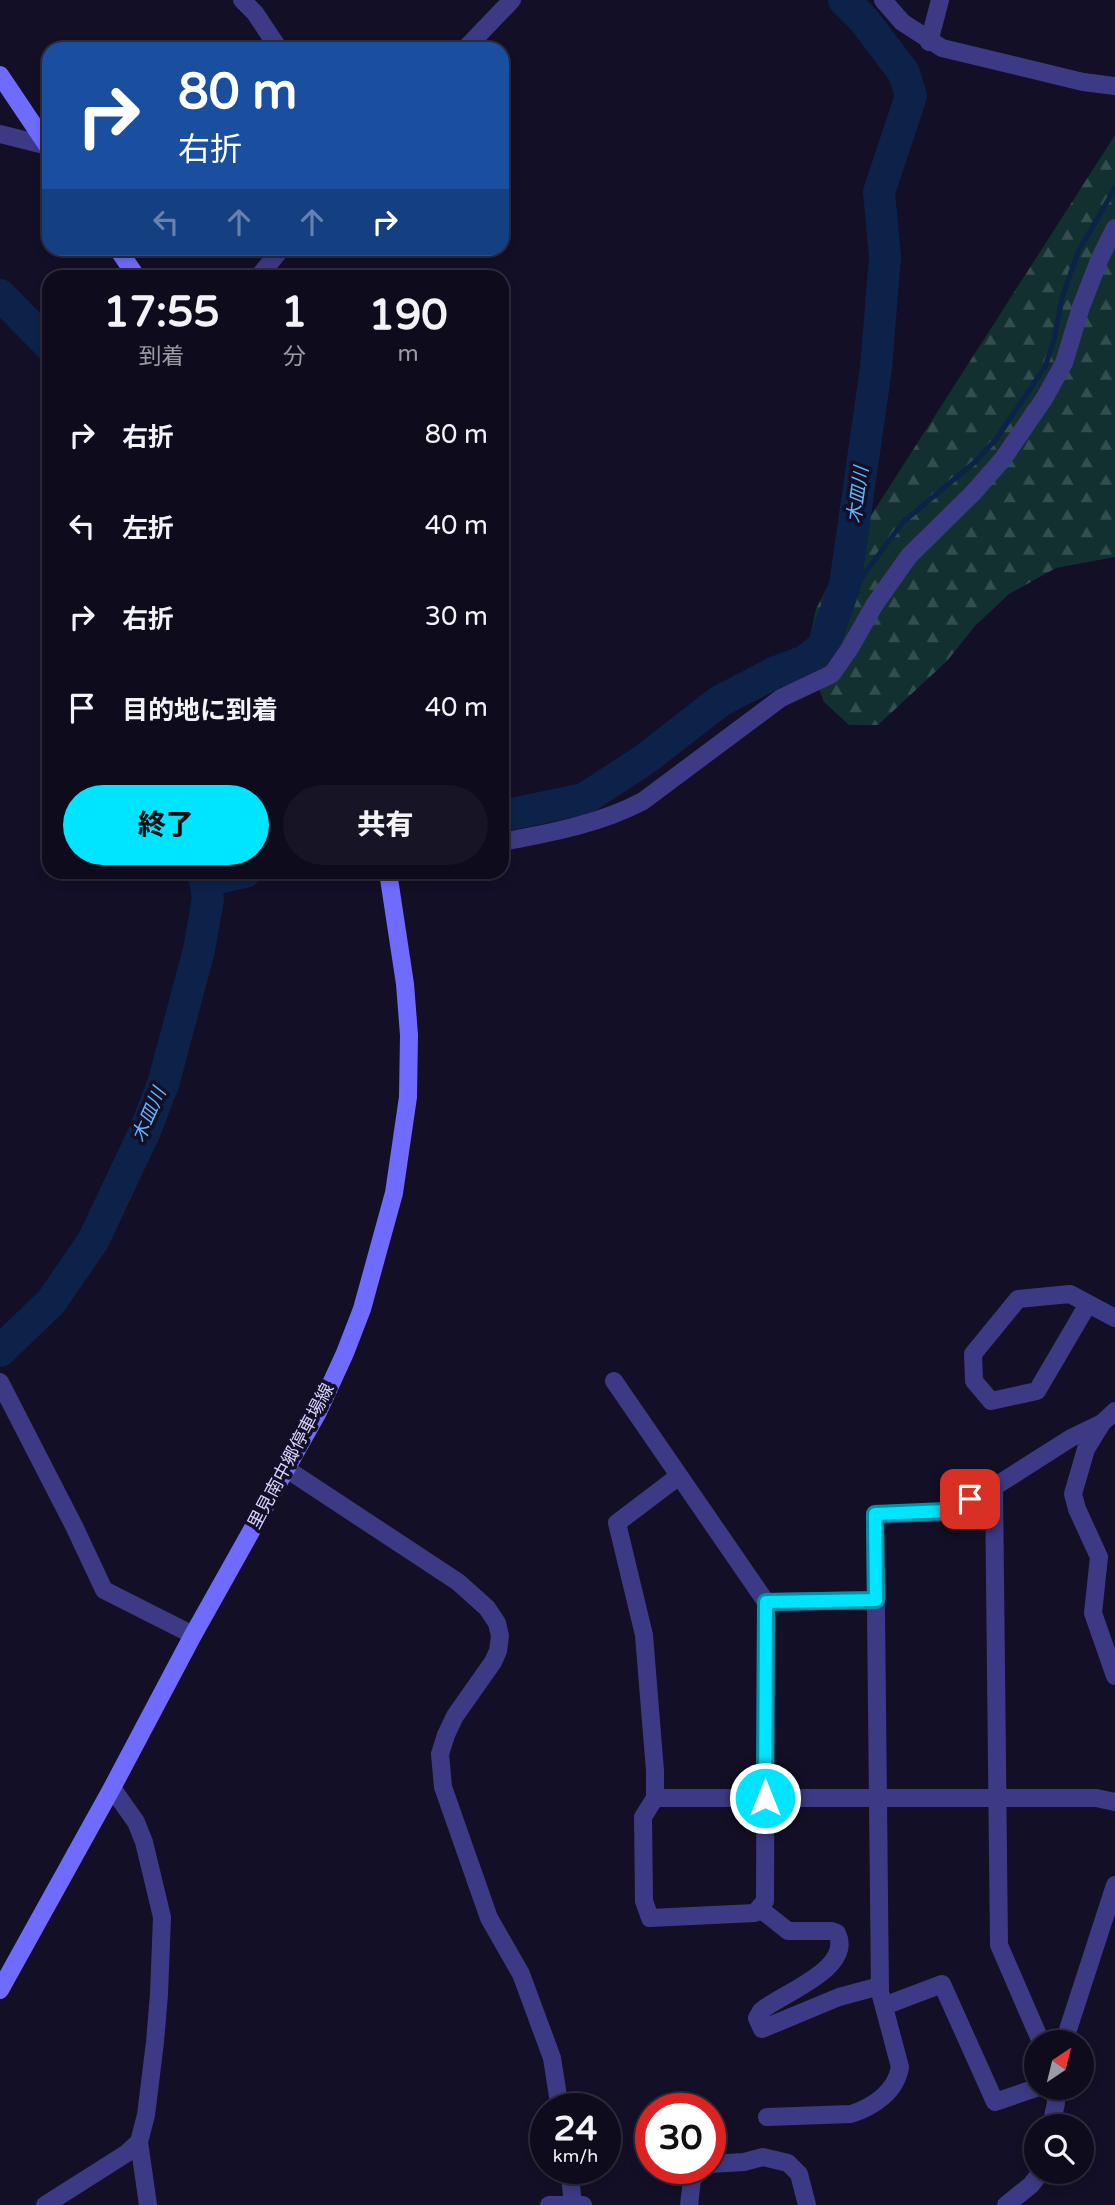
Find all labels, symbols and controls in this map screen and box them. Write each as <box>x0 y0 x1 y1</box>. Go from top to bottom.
text: 80 m <box>178 63 297 122</box>
icon: right <box>63 70 154 161</box>
text: 右折 <box>178 131 242 169</box>
icon: left <box>147 203 185 241</box>
icon: ahead <box>220 203 258 241</box>
icon: ahead <box>293 203 331 241</box>
icon: right <box>366 203 404 241</box>
text: 17:55 <box>103 287 220 338</box>
text: 1 <box>281 287 307 338</box>
text: 190 <box>369 290 448 341</box>
text: m <box>398 340 419 368</box>
text: 到着 <box>138 343 184 371</box>
text: 分 <box>283 343 306 371</box>
icon: right <box>63 416 101 454</box>
text: 80 m <box>425 419 488 450</box>
text: 右折 <box>122 422 174 453</box>
water label: 木皿川 <box>843 463 873 525</box>
icon: left <box>63 507 101 545</box>
text: 40 m <box>425 510 488 541</box>
text: 左折 <box>122 513 174 544</box>
icon: right <box>63 598 101 636</box>
text: 30 m <box>425 601 488 632</box>
text: 右折 <box>122 604 174 635</box>
icon: arrive <box>63 689 101 727</box>
text: 40 m <box>425 692 488 723</box>
text: 目的地に到着 <box>122 695 278 726</box>
button: 終了 <box>63 785 269 865</box>
button: 共有 <box>283 785 488 865</box>
water label: 木皿川 <box>127 1083 171 1146</box>
street label: 里見南中郷停車場線 <box>243 1379 339 1533</box>
pin <box>940 1469 1000 1529</box>
icon: arrive <box>951 1480 989 1518</box>
position arrow <box>728 1761 802 1835</box>
north arrow <box>1024 2030 1094 2100</box>
map controls <box>1024 2030 1094 2184</box>
speed limit sign: 30 <box>635 2093 726 2184</box>
text: 24 <box>554 2108 597 2150</box>
button: search <box>1024 2114 1094 2184</box>
text: km/h <box>553 2145 598 2167</box>

